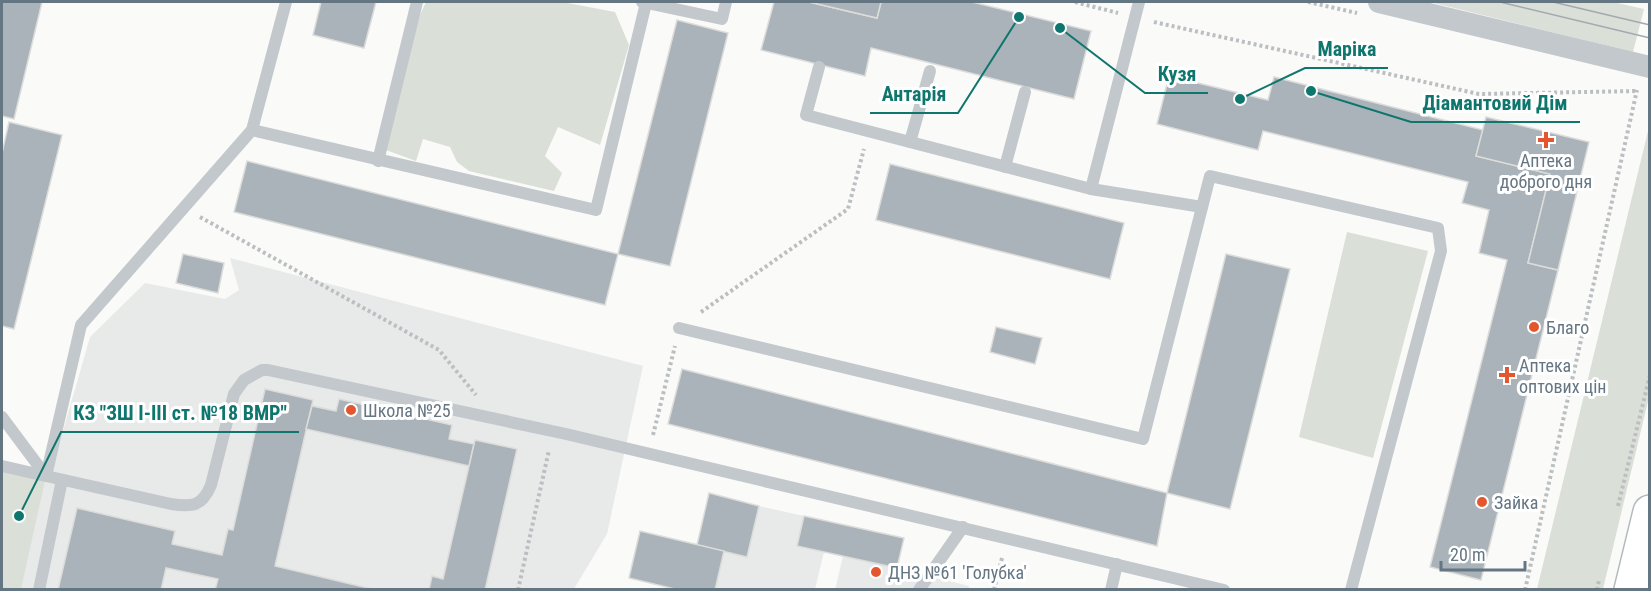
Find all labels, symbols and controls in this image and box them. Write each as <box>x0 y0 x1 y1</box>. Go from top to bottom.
callout: Маріка <box>1305 30 1388 68</box>
text: Маріка <box>1317 37 1377 61</box>
callout: Кузя <box>1145 55 1208 93</box>
text: Кузя <box>1158 62 1196 86</box>
callout: Антарія <box>870 75 958 113</box>
text: Антарія <box>882 82 946 106</box>
callout: Діамантовий Дім <box>1411 84 1580 122</box>
text: Діамантовий Дім <box>1423 91 1567 115</box>
marker: Аптека доброго дня <box>1539 133 1553 147</box>
place label: Аптека доброго дня <box>1500 150 1592 192</box>
place label: Благо <box>1546 317 1589 338</box>
marker: Благо <box>1527 320 1541 334</box>
place label: Аптека оптових цін <box>1519 355 1607 397</box>
marker: Аптека оптових цін <box>1500 368 1514 382</box>
callout: КЗ "ЗШ І-ІІІ ст. №18 ВМР" <box>61 394 299 432</box>
place label: Школа №25 <box>363 400 451 421</box>
text: КЗ "ЗШ І-ІІІ ст. №18 ВМР" <box>73 401 287 425</box>
marker: Школа №25 <box>344 403 358 417</box>
place label: Зайка <box>1494 492 1538 513</box>
marker: Зайка <box>1475 495 1489 509</box>
scale bar <box>1441 534 1525 572</box>
text: 20 m <box>1450 544 1485 565</box>
place label: ДНЗ №61 'Голубка' <box>888 562 1027 583</box>
marker: ДНЗ №61 'Голубка' <box>869 565 883 579</box>

